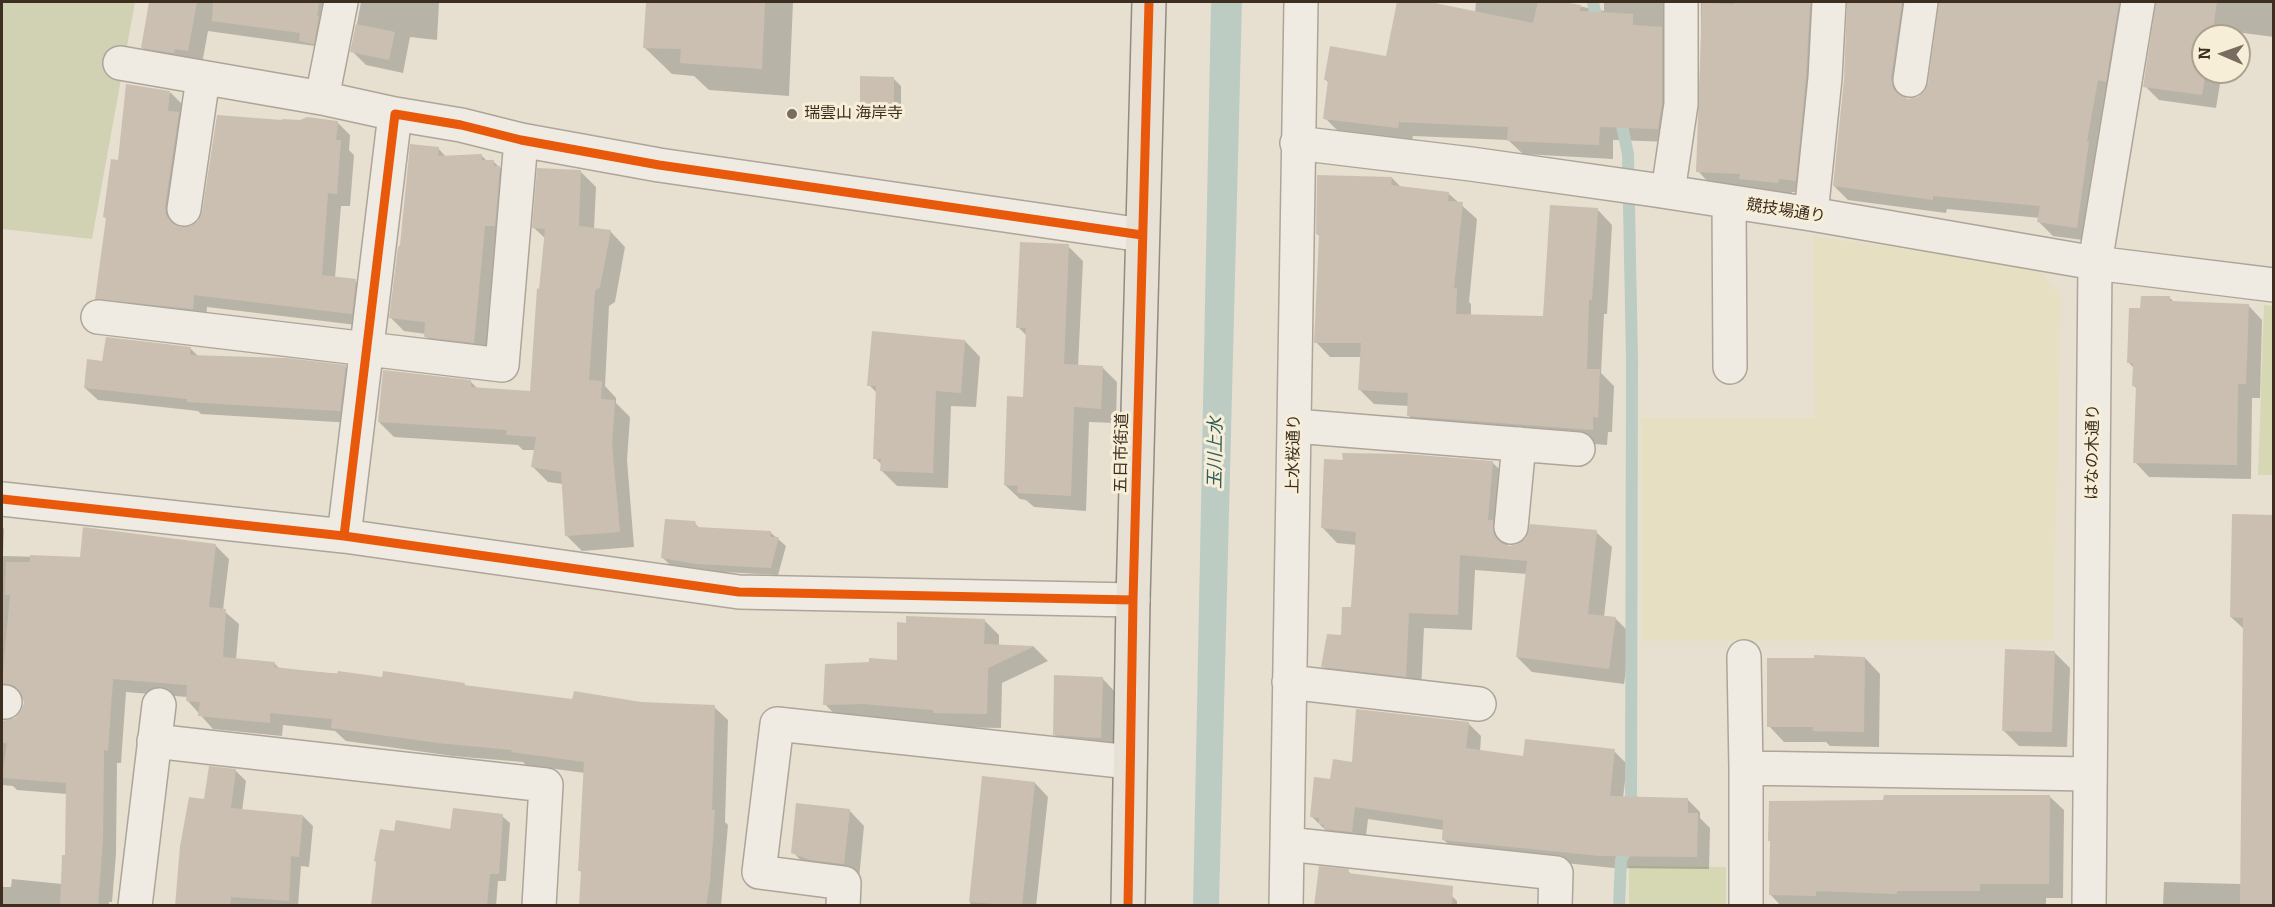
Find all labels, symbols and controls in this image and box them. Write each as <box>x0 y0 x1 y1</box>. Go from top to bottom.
north arrow <box>2191 24 2251 84</box>
text: N <box>2195 47 2214 60</box>
place label: 瑞雲山 海岸寺 <box>804 104 903 124</box>
marker: 瑞雲山 海岸寺 <box>785 107 799 121</box>
street label: 競技場通り <box>1745 195 1827 227</box>
street label: はなの木通り <box>2083 404 2103 500</box>
street label: 五日市街道 <box>1112 413 1132 493</box>
street label: 上水桜通り <box>1284 414 1304 494</box>
water label: 玉川上水 <box>1205 417 1227 489</box>

